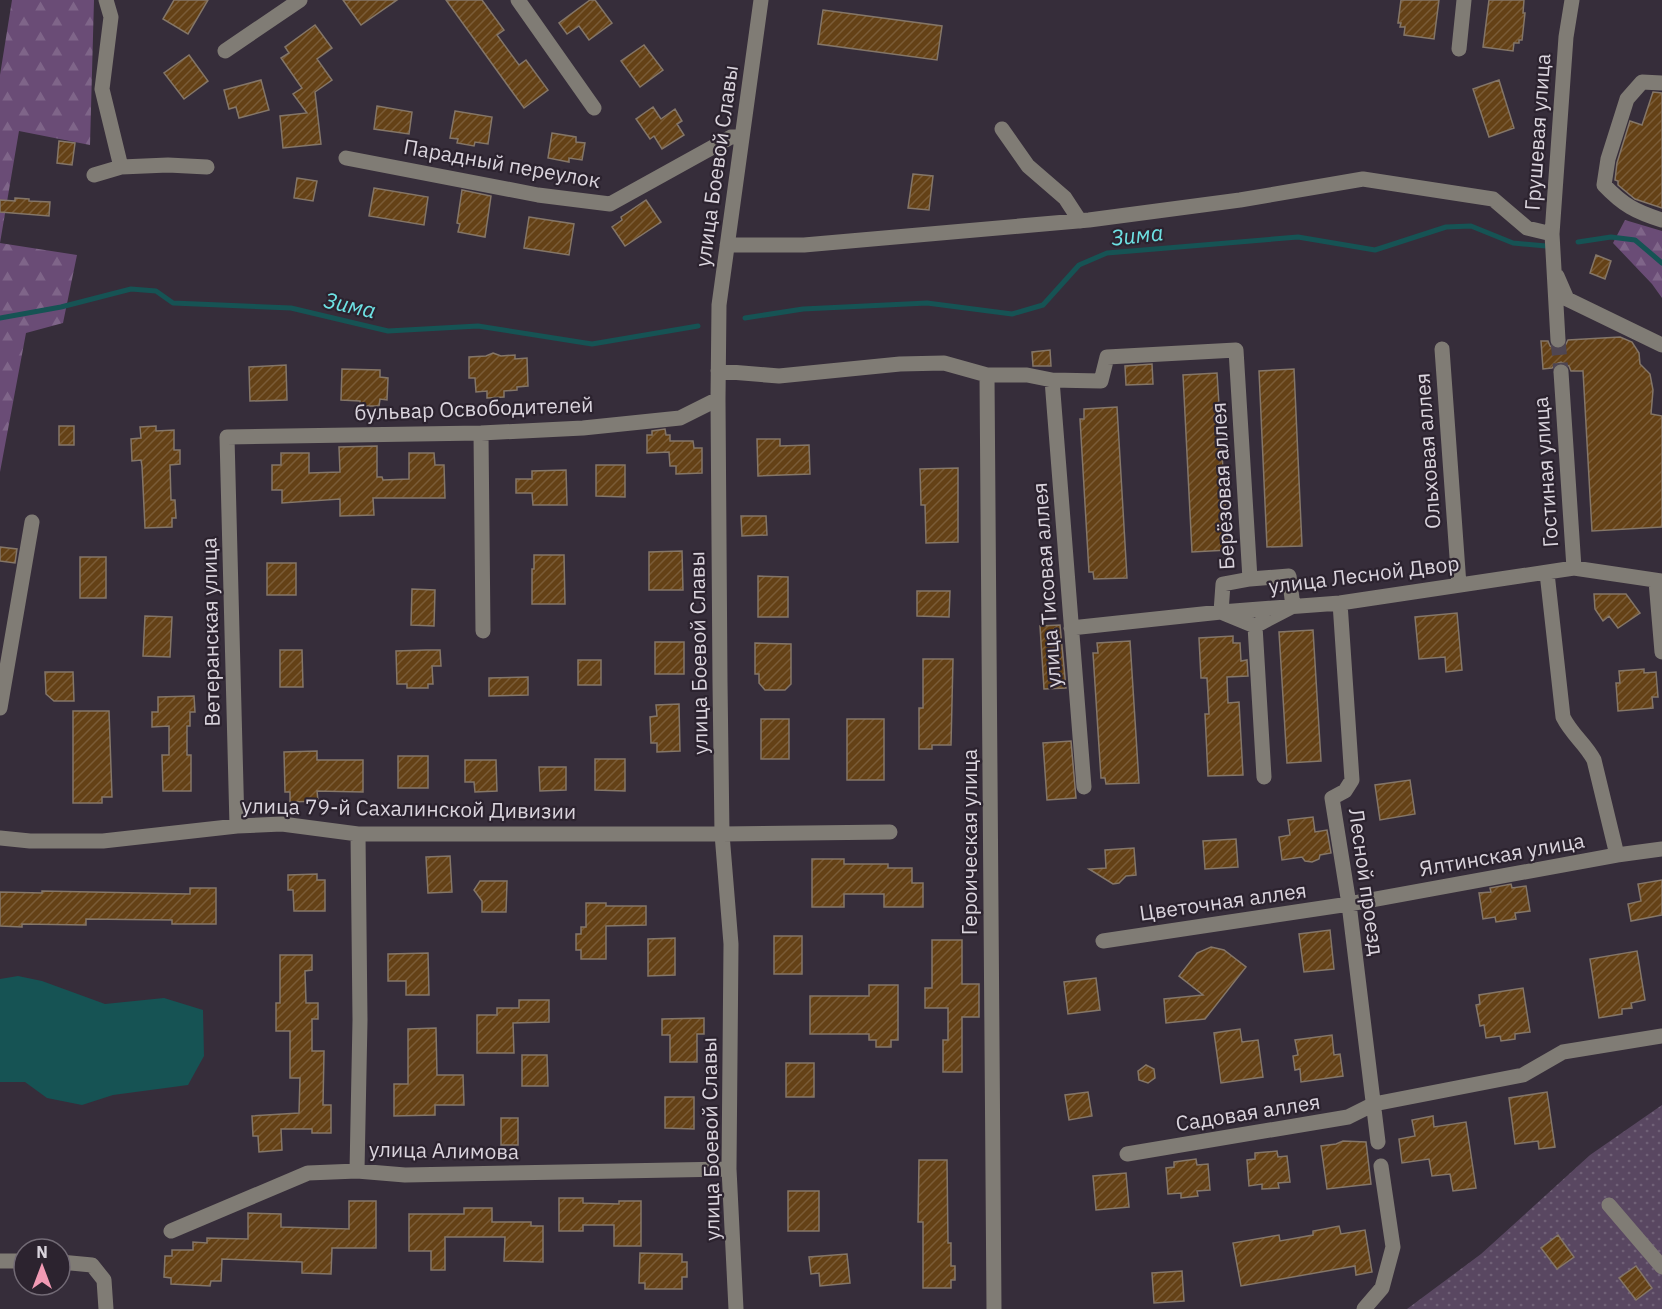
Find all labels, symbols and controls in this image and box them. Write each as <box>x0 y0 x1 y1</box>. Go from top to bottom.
street label: Грушевая улица <box>1518 53 1556 211</box>
street label: улица Боевой Славы <box>688 63 744 269</box>
street label: Парадный переулок <box>401 132 603 194</box>
water label: Зима <box>1109 217 1165 252</box>
water label: Зима <box>321 284 379 325</box>
street label: Ольховая аллея <box>1408 372 1446 530</box>
street label: бульвар Освободителей <box>354 390 594 426</box>
street label: Гостиная улица <box>1526 396 1564 548</box>
street label: Берёзовая аллея <box>1204 402 1240 571</box>
street label: улица Тисовая аллея <box>1025 481 1067 689</box>
street label: Ветеранская улица <box>194 537 226 727</box>
street label: улица Лесной Двор <box>1267 548 1461 600</box>
street label: улица Боевой Славы <box>682 551 714 755</box>
street label: Героическая улица <box>955 749 983 935</box>
street label: улица 79-й Сахалинской Дивизии <box>241 791 577 825</box>
street label: Лесной проезд <box>1343 806 1391 957</box>
street label: Ялтинская улица <box>1417 826 1587 882</box>
street label: Цветочная аллея <box>1137 875 1308 927</box>
street label: улица Боевой Славы <box>694 1037 726 1241</box>
street label: Садовая аллея <box>1174 1087 1322 1137</box>
street label: улица Алимова <box>369 1135 519 1165</box>
north arrow <box>12 1237 72 1297</box>
text: N <box>36 1242 48 1262</box>

